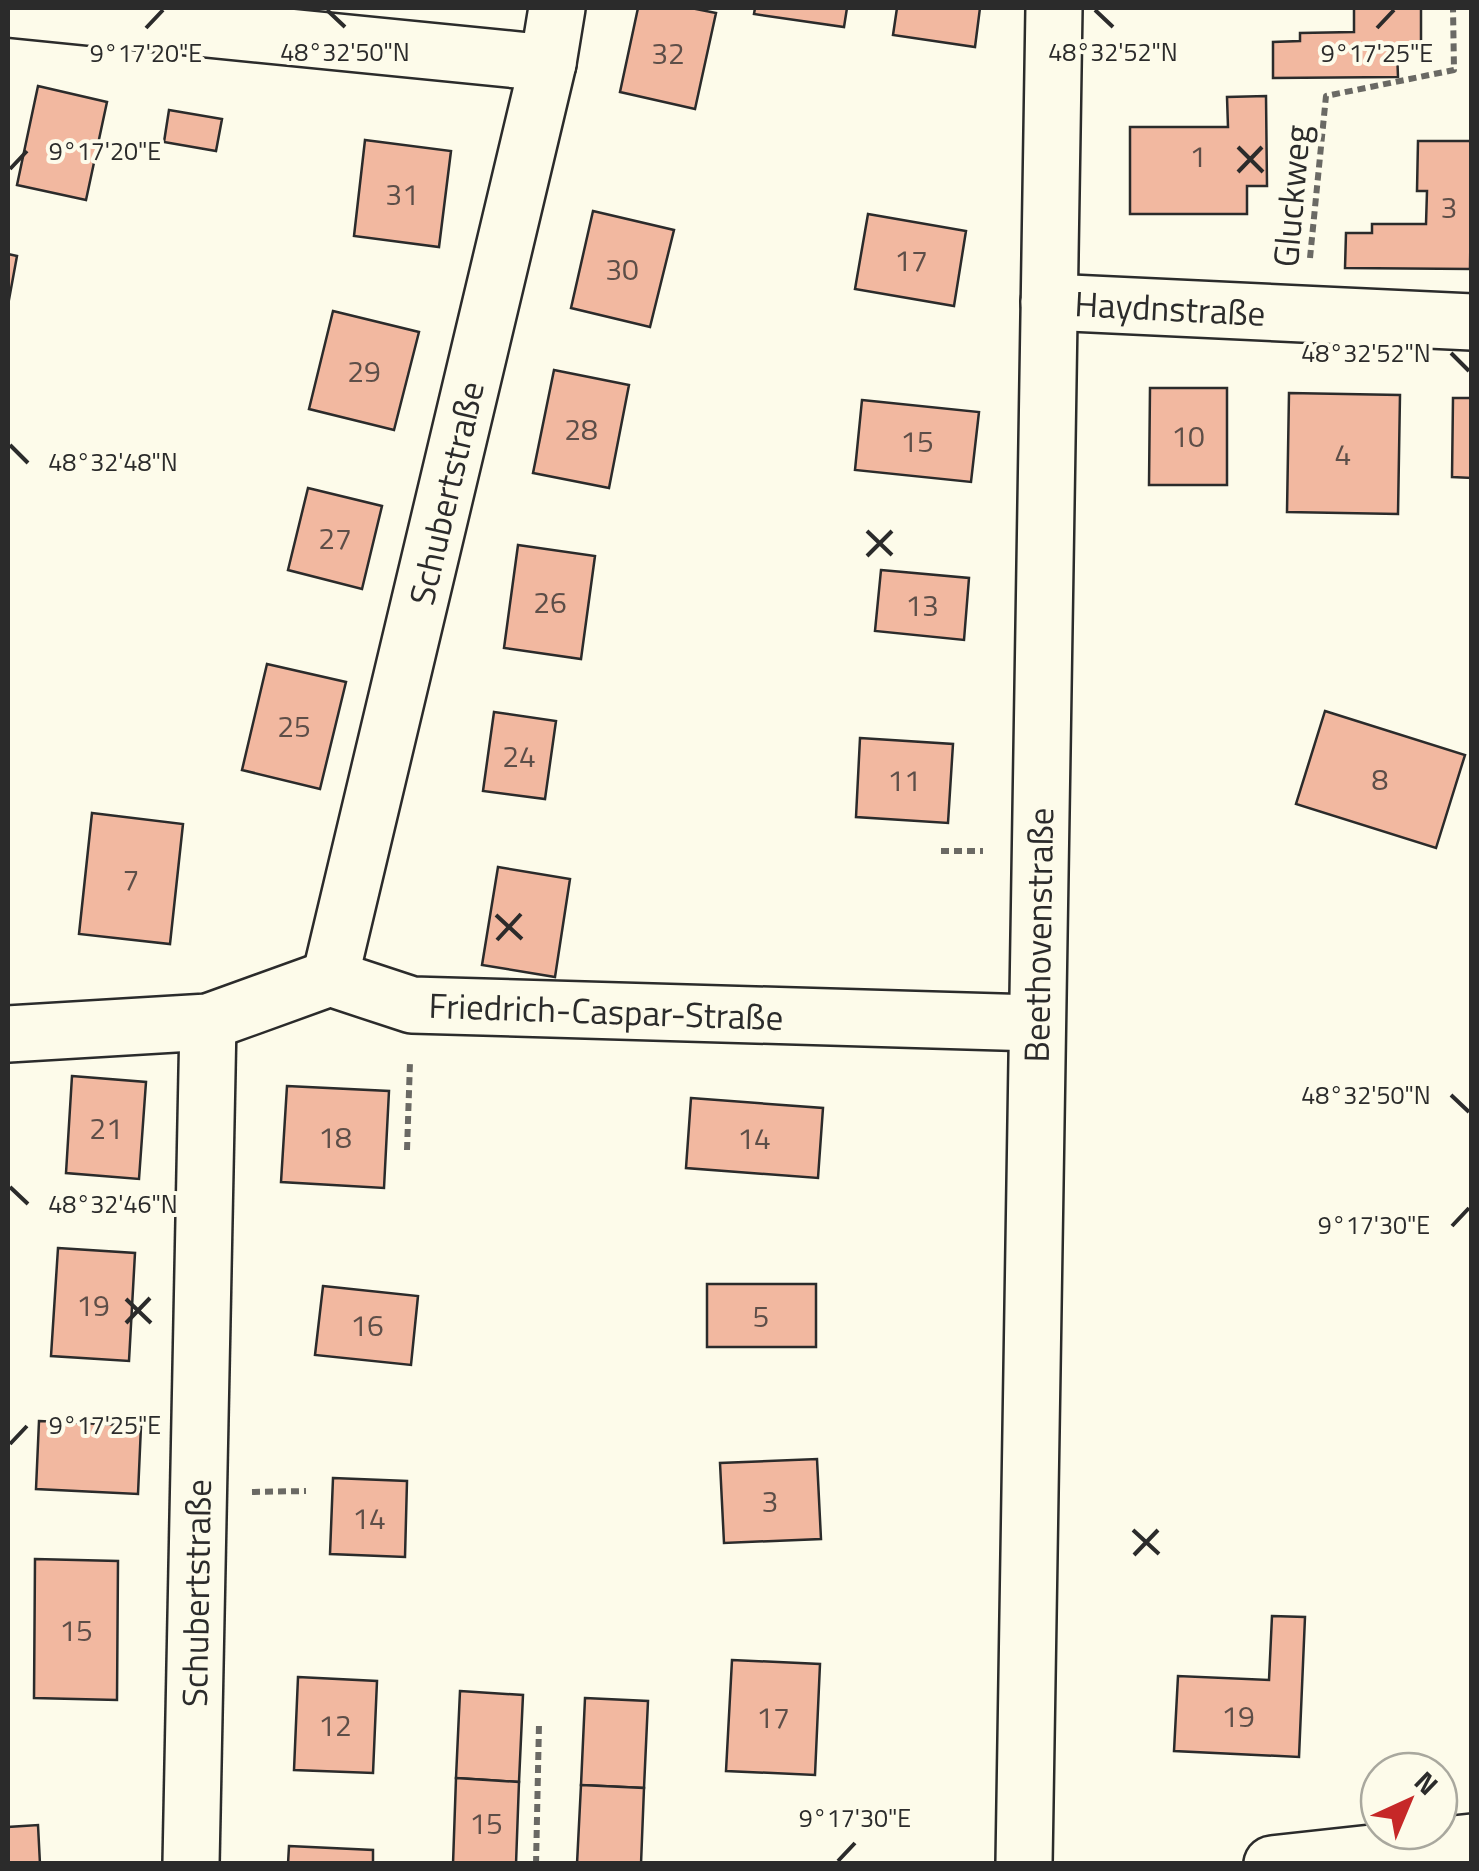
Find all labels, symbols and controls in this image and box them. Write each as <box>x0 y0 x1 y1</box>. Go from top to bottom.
house number: 32 <box>651 30 685 76</box>
text: 48°32'50"N <box>280 33 410 71</box>
text: 48°32'52"N <box>1048 33 1178 71</box>
text: 9°17'20"E <box>90 34 202 72</box>
text: 9°17'25"E <box>1321 34 1433 72</box>
street label: Gluckweg <box>1258 123 1324 269</box>
text: 9°17'20"E <box>49 132 161 170</box>
house number: 1 <box>1190 133 1206 179</box>
house number: 31 <box>385 171 419 217</box>
house number: 3 <box>1441 184 1457 230</box>
house number: 17 <box>894 237 928 283</box>
house number: 30 <box>605 246 639 292</box>
street label: Haydnstraße <box>1073 276 1267 340</box>
text: 48°32'52"N <box>1301 334 1431 372</box>
house number: 29 <box>347 348 381 394</box>
street label: Schubertstraße <box>394 376 498 610</box>
house number: 28 <box>564 406 598 452</box>
house number: 10 <box>1171 413 1205 459</box>
house number: 15 <box>900 418 934 464</box>
house number: 4 <box>1335 431 1351 477</box>
text: 48°32'48"N <box>48 443 178 481</box>
house number: 27 <box>318 515 352 561</box>
house number: 26 <box>533 579 567 625</box>
house number: 13 <box>905 582 939 628</box>
house number: 25 <box>277 703 311 749</box>
house number: 24 <box>502 733 536 779</box>
house number: 8 <box>1372 756 1388 802</box>
house number: 11 <box>887 757 921 803</box>
street label: Beethovenstraße <box>1009 807 1067 1063</box>
house number: 7 <box>123 856 139 902</box>
street label: Friedrich-Caspar-Straße <box>428 978 784 1044</box>
text: 48°32'50"N <box>1301 1076 1431 1114</box>
house number: 21 <box>89 1105 123 1151</box>
house number: 18 <box>318 1114 352 1160</box>
house number: 14 <box>737 1115 771 1161</box>
text: 48°32'46"N <box>48 1185 178 1223</box>
text: 9°17'30"E <box>1318 1206 1430 1244</box>
house number: 19 <box>76 1282 110 1328</box>
house number: 5 <box>753 1293 769 1339</box>
house number: 16 <box>350 1302 384 1348</box>
text: 9°17'25"E <box>49 1406 161 1444</box>
house number: 3 <box>762 1478 778 1524</box>
street label: Schubertstraße <box>167 1479 225 1707</box>
house number: 14 <box>352 1495 386 1541</box>
house number: 15 <box>59 1607 93 1653</box>
house number: 19 <box>1221 1693 1255 1739</box>
house number: 17 <box>756 1694 790 1740</box>
house number: 12 <box>318 1702 352 1748</box>
north arrow <box>1359 1751 1459 1851</box>
text: N <box>1405 1760 1449 1805</box>
text: 9°17'30"E <box>799 1799 911 1837</box>
house number: 15 <box>469 1800 503 1846</box>

